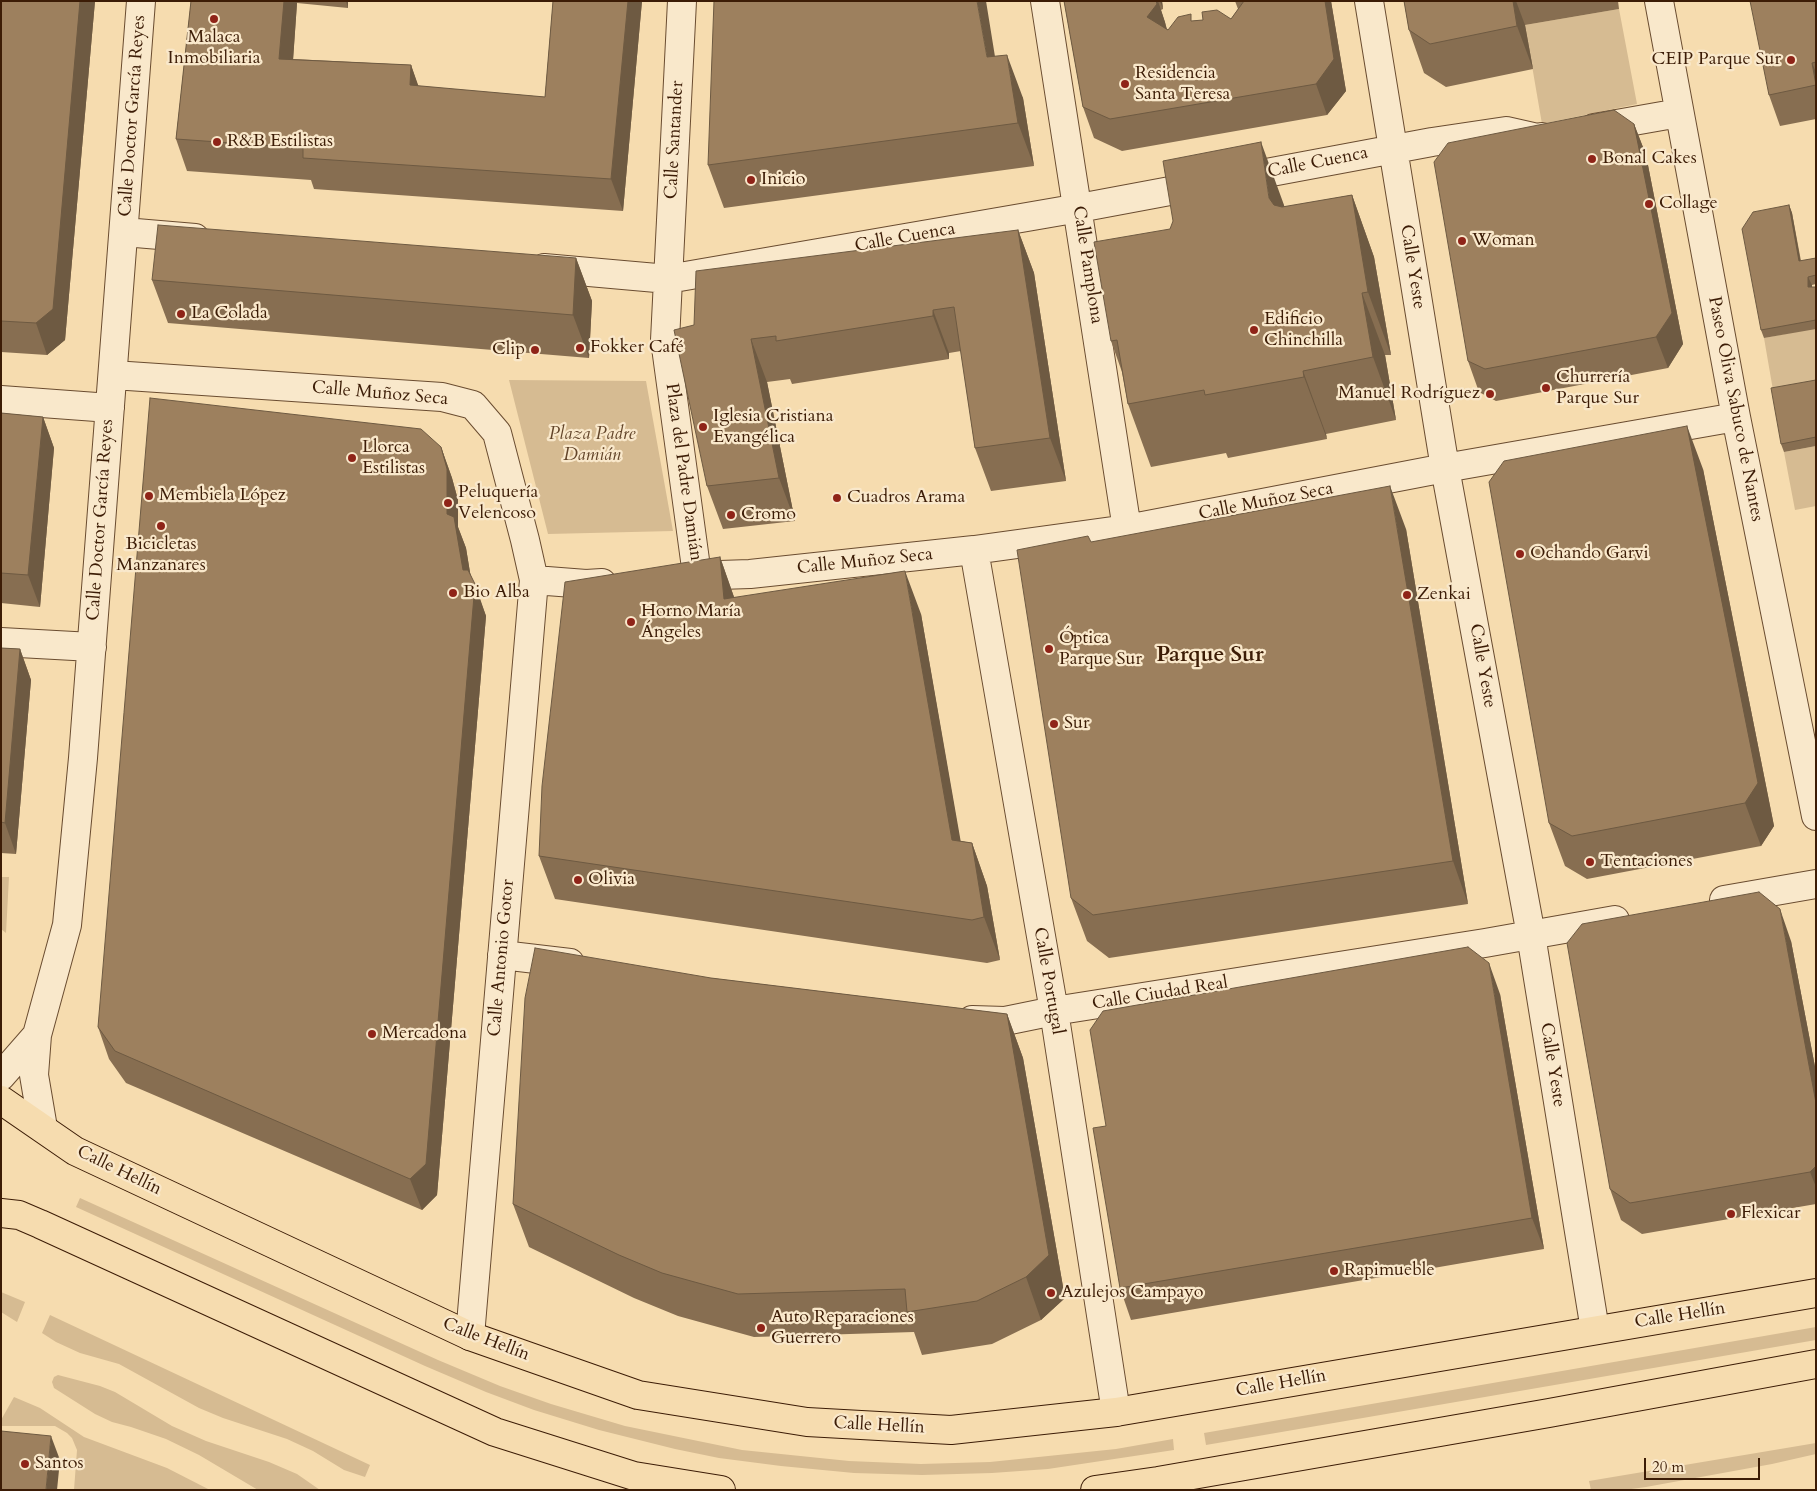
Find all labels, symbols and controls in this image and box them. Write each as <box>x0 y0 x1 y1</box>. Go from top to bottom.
marker: Malaca Inmobiliaria <box>208 13 220 25</box>
street label: Calle Doctor García Reyes <box>115 15 151 217</box>
place label: Malaca Inmobiliaria <box>168 27 260 70</box>
place label: CEIP Parque Sur <box>1652 49 1781 71</box>
marker: CEIP Parque Sur <box>1785 54 1797 66</box>
place label: Residencia Santa Teresa <box>1135 63 1230 106</box>
marker: Residencia Santa Teresa <box>1119 78 1131 90</box>
street label: Calle Santander <box>661 80 689 200</box>
place label: R&B Estilistas <box>227 131 333 153</box>
marker: R&B Estilistas <box>211 136 223 148</box>
street label: Calle Cuenca <box>1266 143 1370 183</box>
place label: Bonal Cakes <box>1602 148 1697 170</box>
marker: Bonal Cakes <box>1586 153 1598 165</box>
place label: Inicio <box>761 169 805 191</box>
marker: Inicio <box>745 174 757 186</box>
place label: Collage <box>1659 193 1718 215</box>
marker: Collage <box>1643 198 1655 210</box>
street label: Calle Pamplona <box>1067 204 1107 326</box>
street label: Calle Cuenca <box>853 219 957 257</box>
street label: Calle Yeste <box>1395 223 1429 311</box>
place label: Woman <box>1472 230 1535 252</box>
marker: Woman <box>1456 235 1468 247</box>
street label: Paseo Oliva Sabuco de Nantes <box>1703 295 1767 523</box>
place label: La Colada <box>191 303 268 325</box>
marker: La Colada <box>175 308 187 320</box>
place label: Edificio Chinchilla <box>1264 309 1343 352</box>
marker: Edificio Chinchilla <box>1248 324 1260 336</box>
place label: Fokker Café <box>590 337 684 359</box>
place label: Clip <box>492 339 525 361</box>
marker: Fokker Café <box>574 342 586 354</box>
marker: Clip <box>529 344 541 356</box>
place label: Churrería Parque Sur <box>1556 367 1639 409</box>
street label: Calle Muñoz Seca <box>311 377 449 411</box>
street label: Plaza del Padre Damián <box>660 382 706 562</box>
marker: Churrería Parque Sur <box>1540 382 1552 394</box>
place label: Manuel Rodríguez <box>1338 383 1480 405</box>
marker: Manuel Rodríguez <box>1484 388 1496 400</box>
place label: Iglesia Cristiana Evangélica <box>713 406 834 448</box>
street label: Calle Doctor García Reyes <box>83 419 119 621</box>
marker: Iglesia Cristiana Evangélica <box>697 421 709 433</box>
park label: Plaza Padre Damián <box>549 424 635 466</box>
place label: Llorca Estilistas <box>362 437 425 479</box>
marker: Llorca Estilistas <box>346 452 358 464</box>
street label: Calle Muñoz Seca <box>1197 478 1335 526</box>
place label: Peluquería Velencoso <box>458 482 538 524</box>
place label: Membiela López <box>159 485 286 507</box>
place label: Cuadros Arama <box>847 487 965 509</box>
marker: Membiela López <box>143 490 155 502</box>
marker: Cuadros Arama <box>831 492 843 504</box>
marker: Peluquería Velencoso <box>442 497 454 509</box>
place label: Cromo <box>741 504 796 526</box>
marker: Cromo <box>725 509 737 521</box>
marker: Bicicletas Manzanares <box>155 520 167 532</box>
place label: Bicicletas Manzanares <box>116 534 206 576</box>
place label: Ochando Garvi <box>1530 543 1649 565</box>
street label: Calle Muñoz Seca <box>796 544 934 580</box>
marker: Ochando Garvi <box>1514 548 1526 560</box>
place label: Bio Alba <box>463 582 530 604</box>
place label: Zenkai <box>1417 584 1471 606</box>
marker: Bio Alba <box>447 587 459 599</box>
marker: Zenkai <box>1401 589 1413 601</box>
place label: Horno María Ángeles <box>641 601 741 644</box>
marker: Horno María Ángeles <box>625 616 637 628</box>
street label: Calle Yeste <box>1464 622 1500 710</box>
place label: Óptica Parque Sur <box>1059 628 1142 670</box>
marker: Óptica Parque Sur <box>1043 643 1055 655</box>
district label: Parque Sur <box>1156 643 1264 669</box>
place label: Sur <box>1064 713 1089 735</box>
marker: Sur <box>1048 718 1060 730</box>
place label: Tentaciones <box>1600 851 1692 873</box>
marker: Tentaciones <box>1584 856 1596 868</box>
place label: Olivia <box>588 869 635 891</box>
marker: Olivia <box>572 874 584 886</box>
street label: Calle Antonio Gotor <box>484 878 520 1038</box>
street label: Calle Portugal <box>1028 926 1068 1036</box>
street label: Calle Ciudad Real <box>1091 973 1229 1015</box>
street label: Calle Yeste <box>1535 1021 1569 1109</box>
place label: Mercadona <box>382 1023 467 1045</box>
marker: Mercadona <box>366 1028 378 1040</box>
street label: Calle Hellín <box>73 1141 165 1201</box>
place label: Flexicar <box>1741 1203 1801 1225</box>
marker: Flexicar <box>1725 1208 1737 1220</box>
place label: Rapimueble <box>1344 1260 1435 1282</box>
marker: Rapimueble <box>1328 1265 1340 1277</box>
place label: Azulejos Campayo <box>1061 1282 1203 1304</box>
marker: Azulejos Campayo <box>1045 1287 1057 1299</box>
street label: Calle Hellín <box>1633 1298 1727 1334</box>
place label: Auto Reparaciones Guerrero <box>771 1307 914 1350</box>
street label: Calle Hellín <box>439 1314 533 1366</box>
marker: Auto Reparaciones Guerrero <box>755 1322 767 1334</box>
street label: Calle Hellín <box>1234 1365 1328 1403</box>
street label: Calle Hellín <box>833 1413 925 1439</box>
scale bar <box>1647 1448 1763 1480</box>
place label: Santos <box>35 1453 83 1475</box>
text: 20 m <box>1652 1457 1684 1477</box>
marker: Santos <box>19 1458 31 1470</box>

